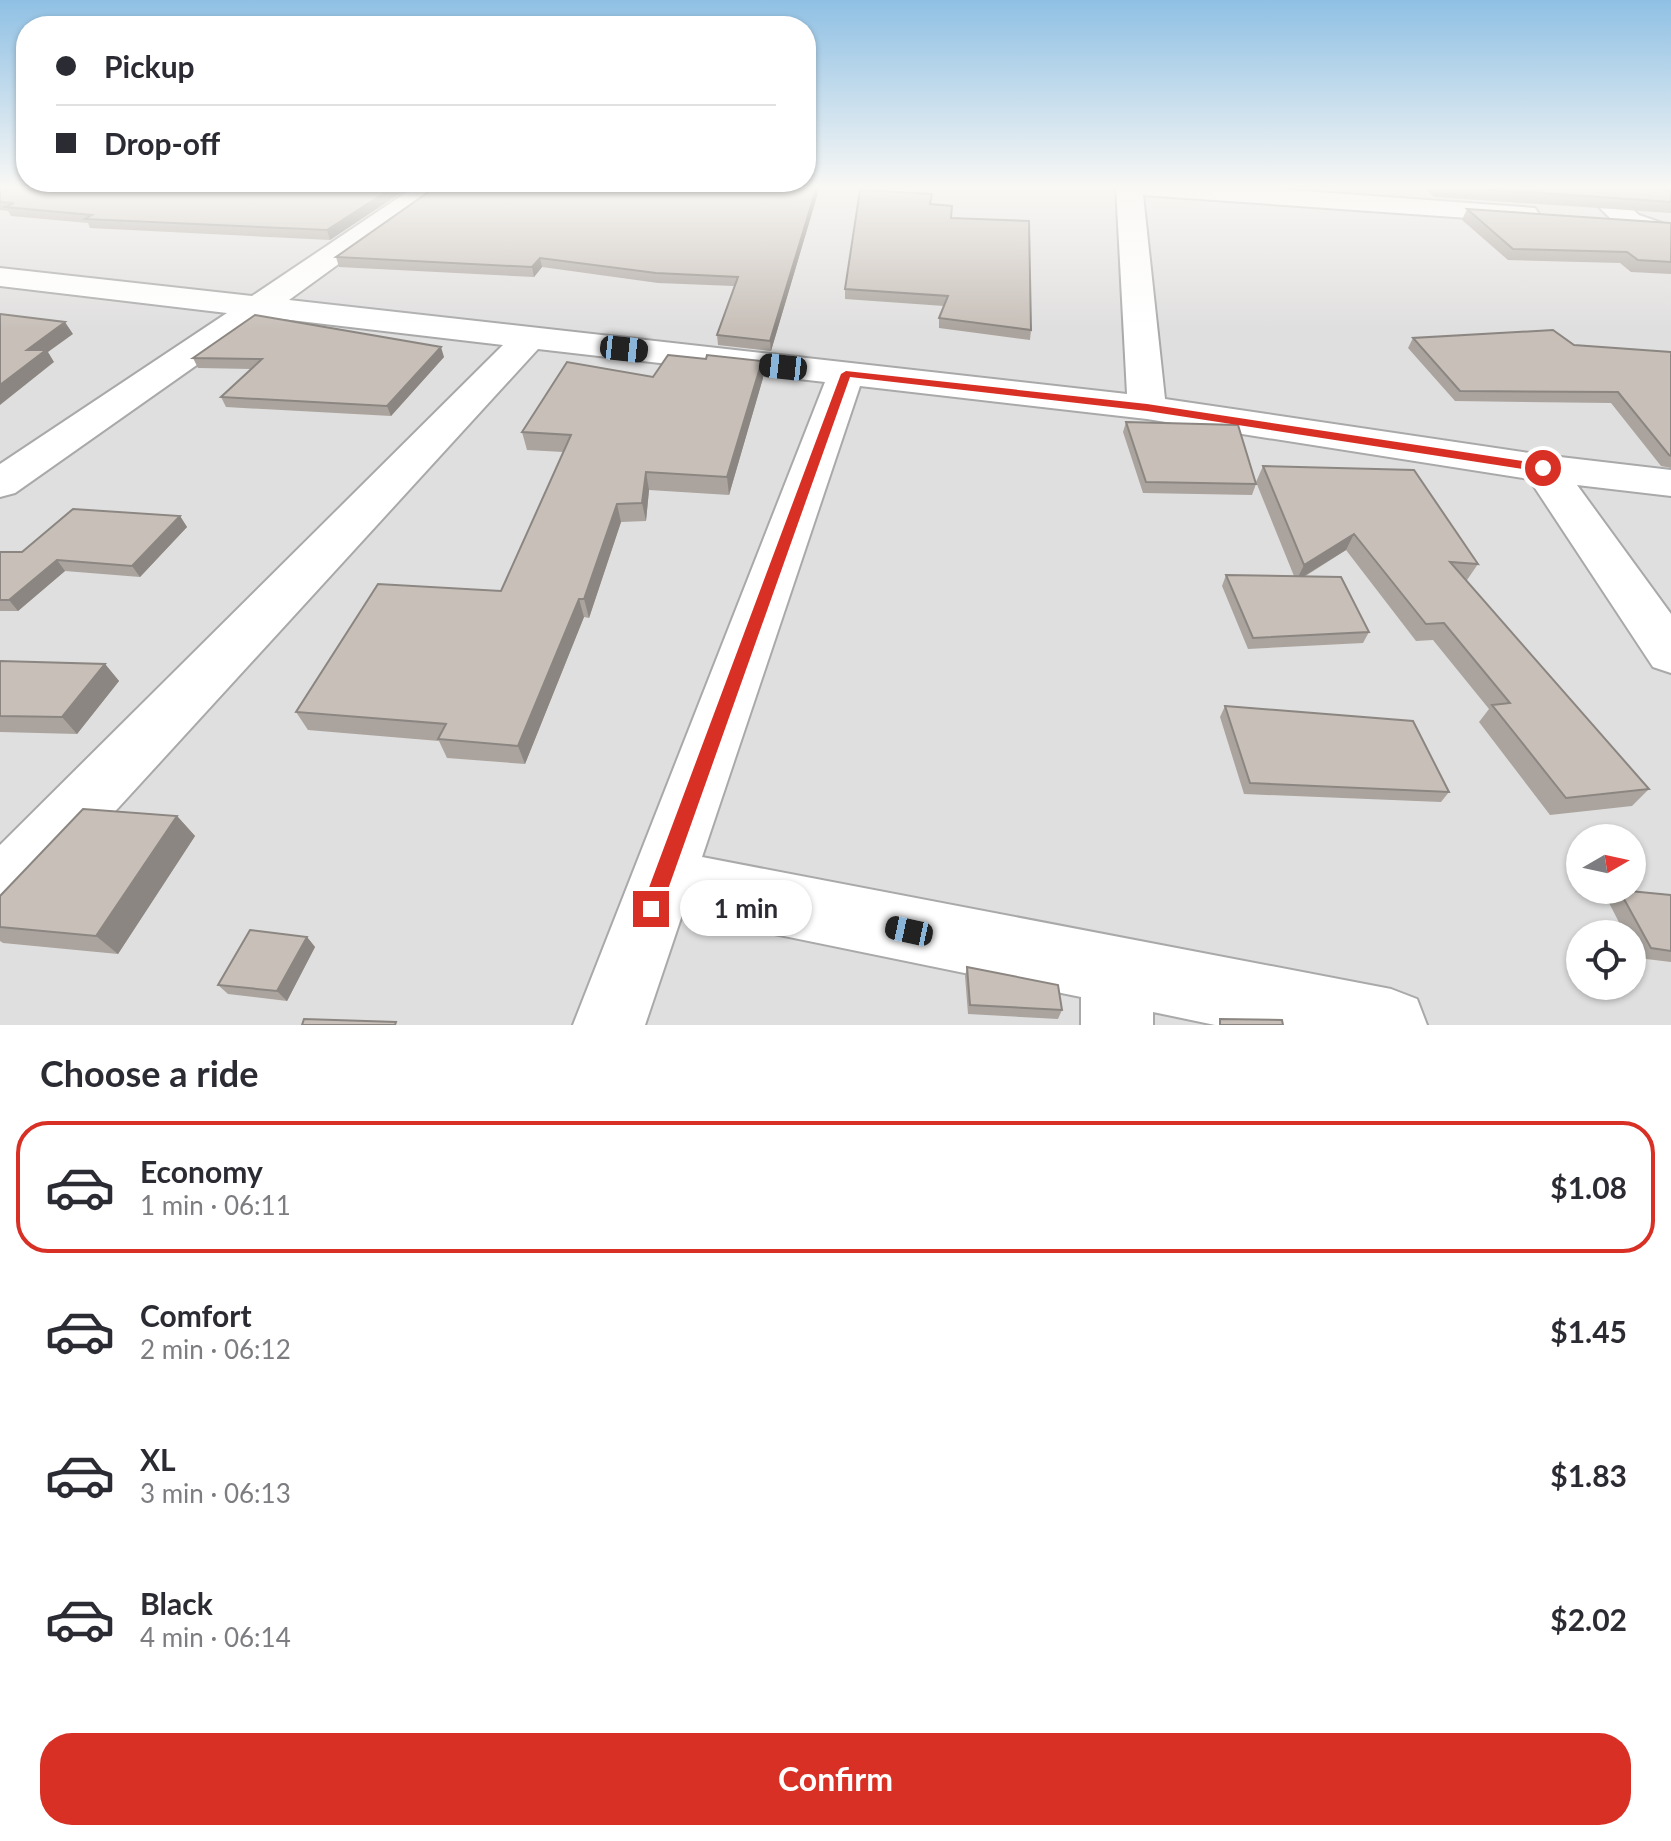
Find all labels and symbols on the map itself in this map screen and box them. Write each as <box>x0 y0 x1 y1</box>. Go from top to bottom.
car <box>599 335 649 363</box>
car <box>758 353 808 381</box>
route start <box>1525 450 1561 486</box>
north arrow <box>1566 824 1646 904</box>
callout: 1 min <box>679 881 811 937</box>
route end <box>633 891 669 927</box>
car <box>883 914 935 948</box>

